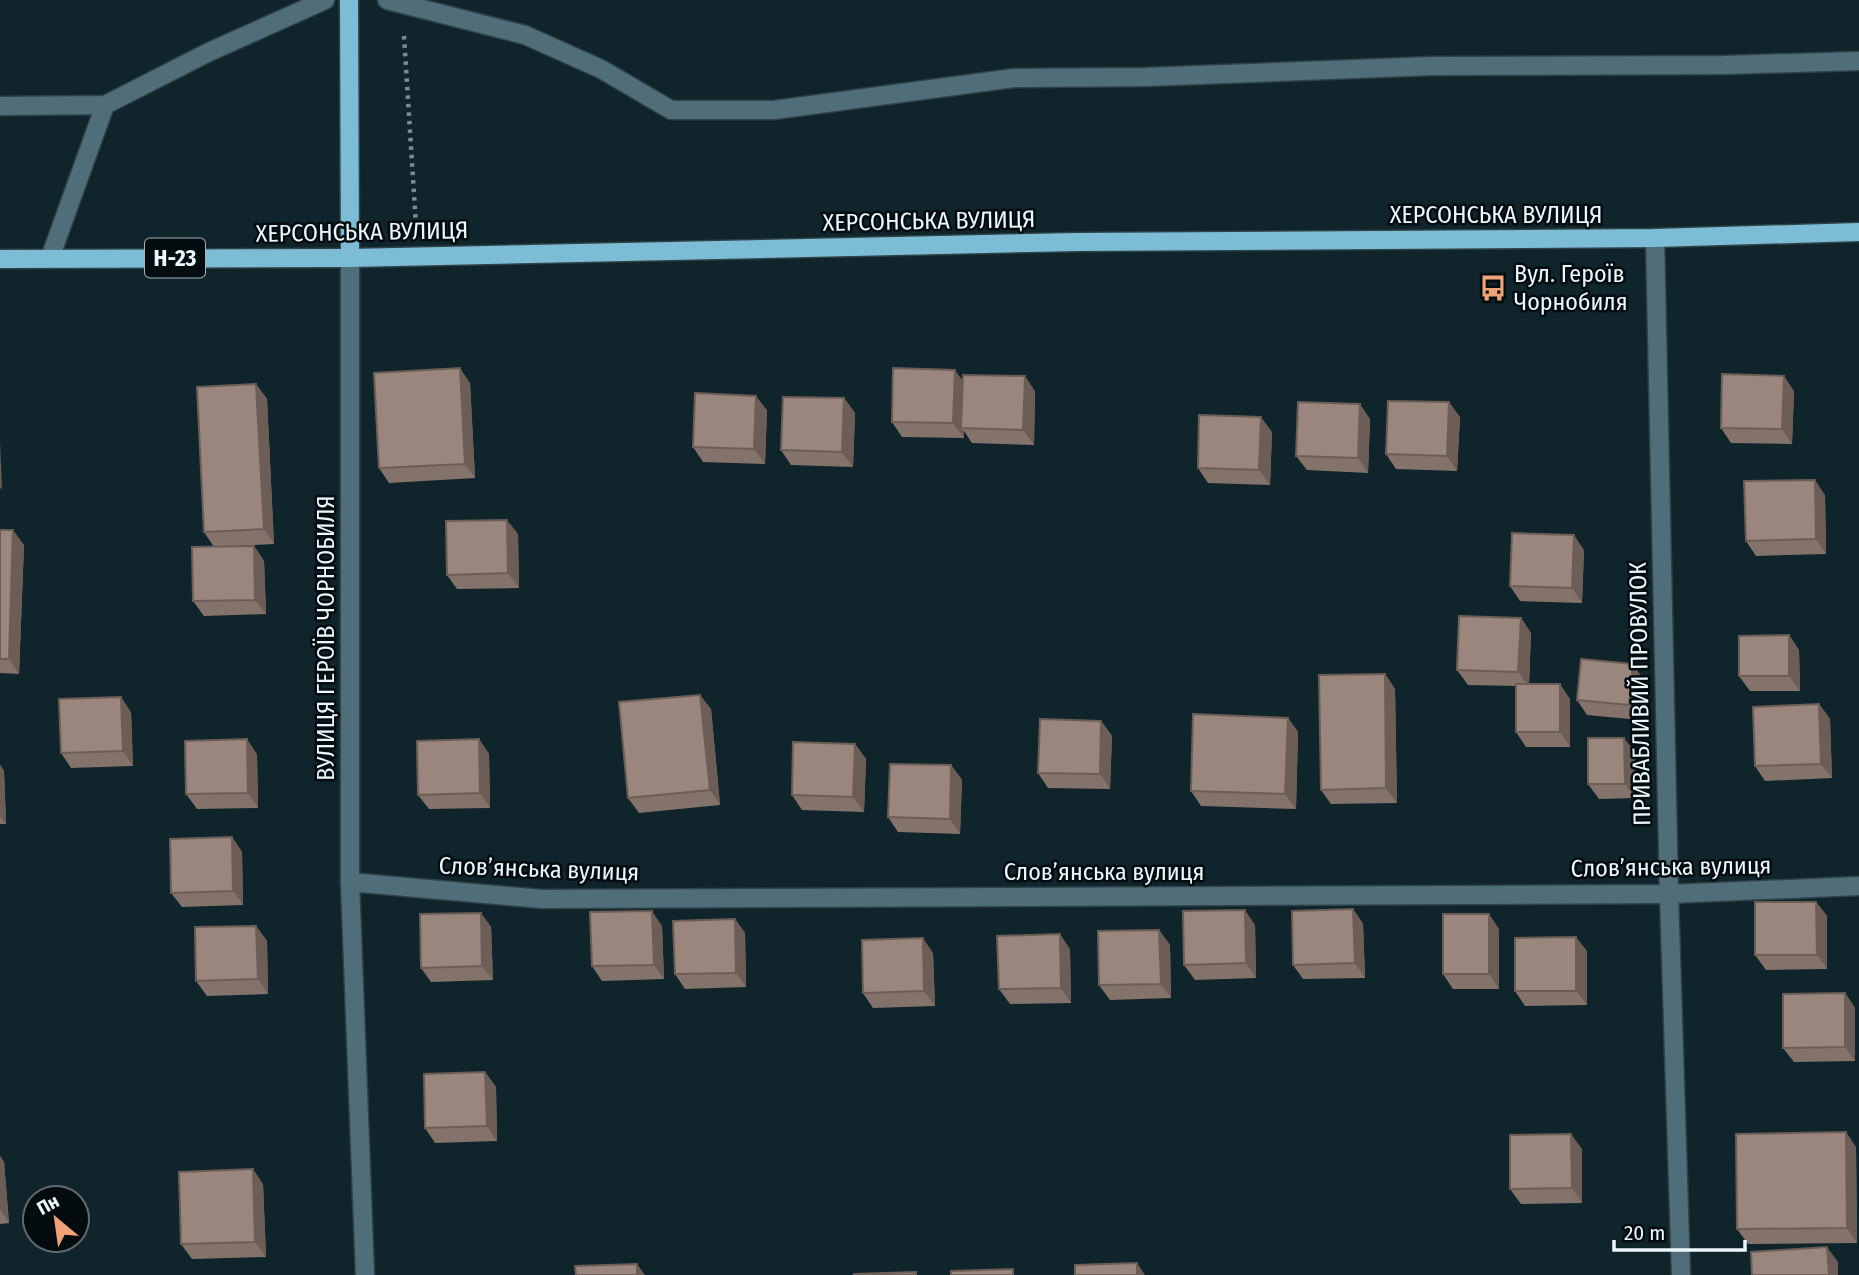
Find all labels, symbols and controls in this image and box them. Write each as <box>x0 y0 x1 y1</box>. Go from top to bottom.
street label: ХЕРСОНСЬКА ВУЛИЦЯ <box>1390 201 1602 229</box>
street label: ХЕРСОНСЬКА ВУЛИЦЯ <box>822 205 1036 237</box>
street label: ХЕРСОНСЬКА ВУЛИЦЯ <box>255 216 469 248</box>
road number: Н-23 <box>145 238 205 278</box>
place label: Вул. Героїв Чорнобиля <box>1514 260 1628 316</box>
bus stop icon: Вул. Героїв Чорнобиля <box>1478 273 1508 303</box>
street label: ВУЛИЦЯ ГЕРОЇВ ЧОРНОБИЛЯ <box>312 495 340 781</box>
street label: ПРИВАБЛИВИЙ ПРОВУЛОК <box>1624 562 1656 826</box>
street label: Словʼянська вулиця <box>1570 851 1772 883</box>
street label: Словʼянська вулиця <box>438 852 640 886</box>
street label: Словʼянська вулиця <box>1004 858 1204 886</box>
north arrow <box>21 1184 91 1254</box>
text: Пн <box>33 1189 63 1220</box>
scale bar <box>1614 1208 1745 1252</box>
text: 20 m <box>1624 1220 1665 1246</box>

